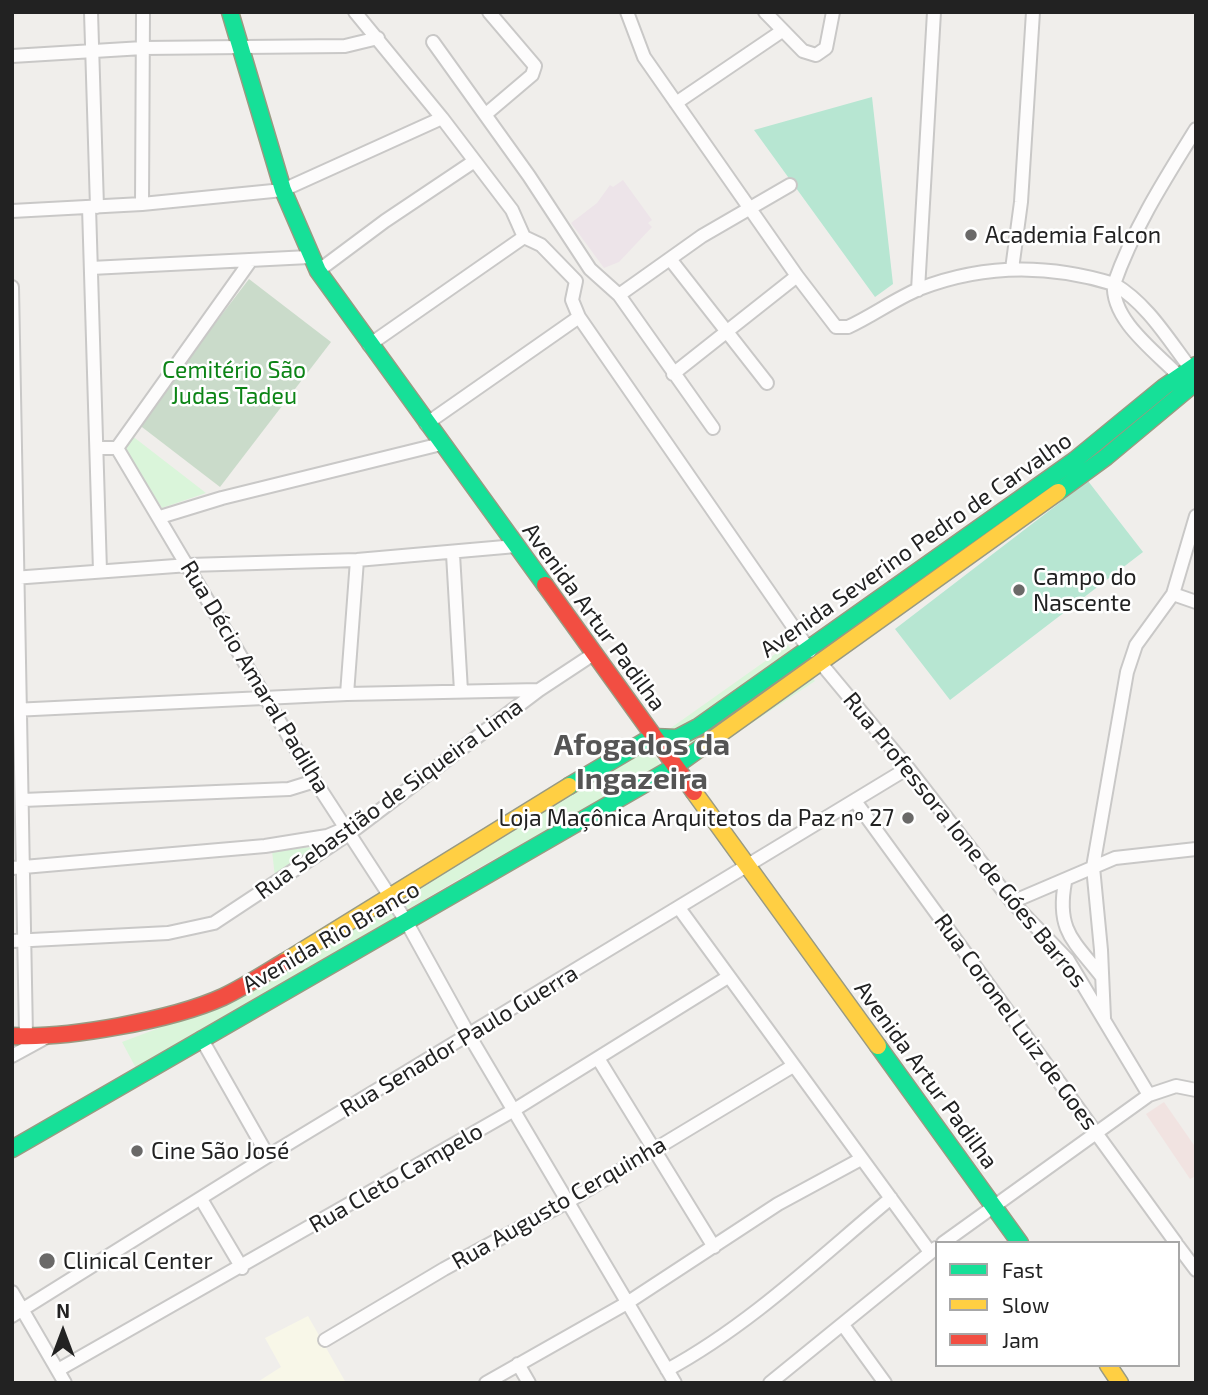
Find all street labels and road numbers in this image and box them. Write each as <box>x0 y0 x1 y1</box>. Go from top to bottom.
street label: Avenida Severino Pedro de Carvalho <box>755 426 1077 664</box>
street label: Avenida Artur Padilha <box>516 518 672 716</box>
street label: Rua Décio Amaral Padilha <box>175 556 335 798</box>
street label: Rua Professora Ione de Góes Barros <box>837 687 1093 993</box>
street label: Rua Sebastião de Siqueira Lima <box>250 693 528 905</box>
street label: Avenida Rio Branco <box>238 875 424 999</box>
street label: Rua Coronel Luiz de Goes <box>928 908 1104 1136</box>
street label: Rua Senador Paulo Guerra <box>335 959 583 1123</box>
street label: Avenida Artur Padilha <box>848 976 1004 1174</box>
street label: Rua Cleto Campelo <box>304 1117 488 1239</box>
street label: Rua Augusto Cerquinha <box>447 1130 671 1276</box>

